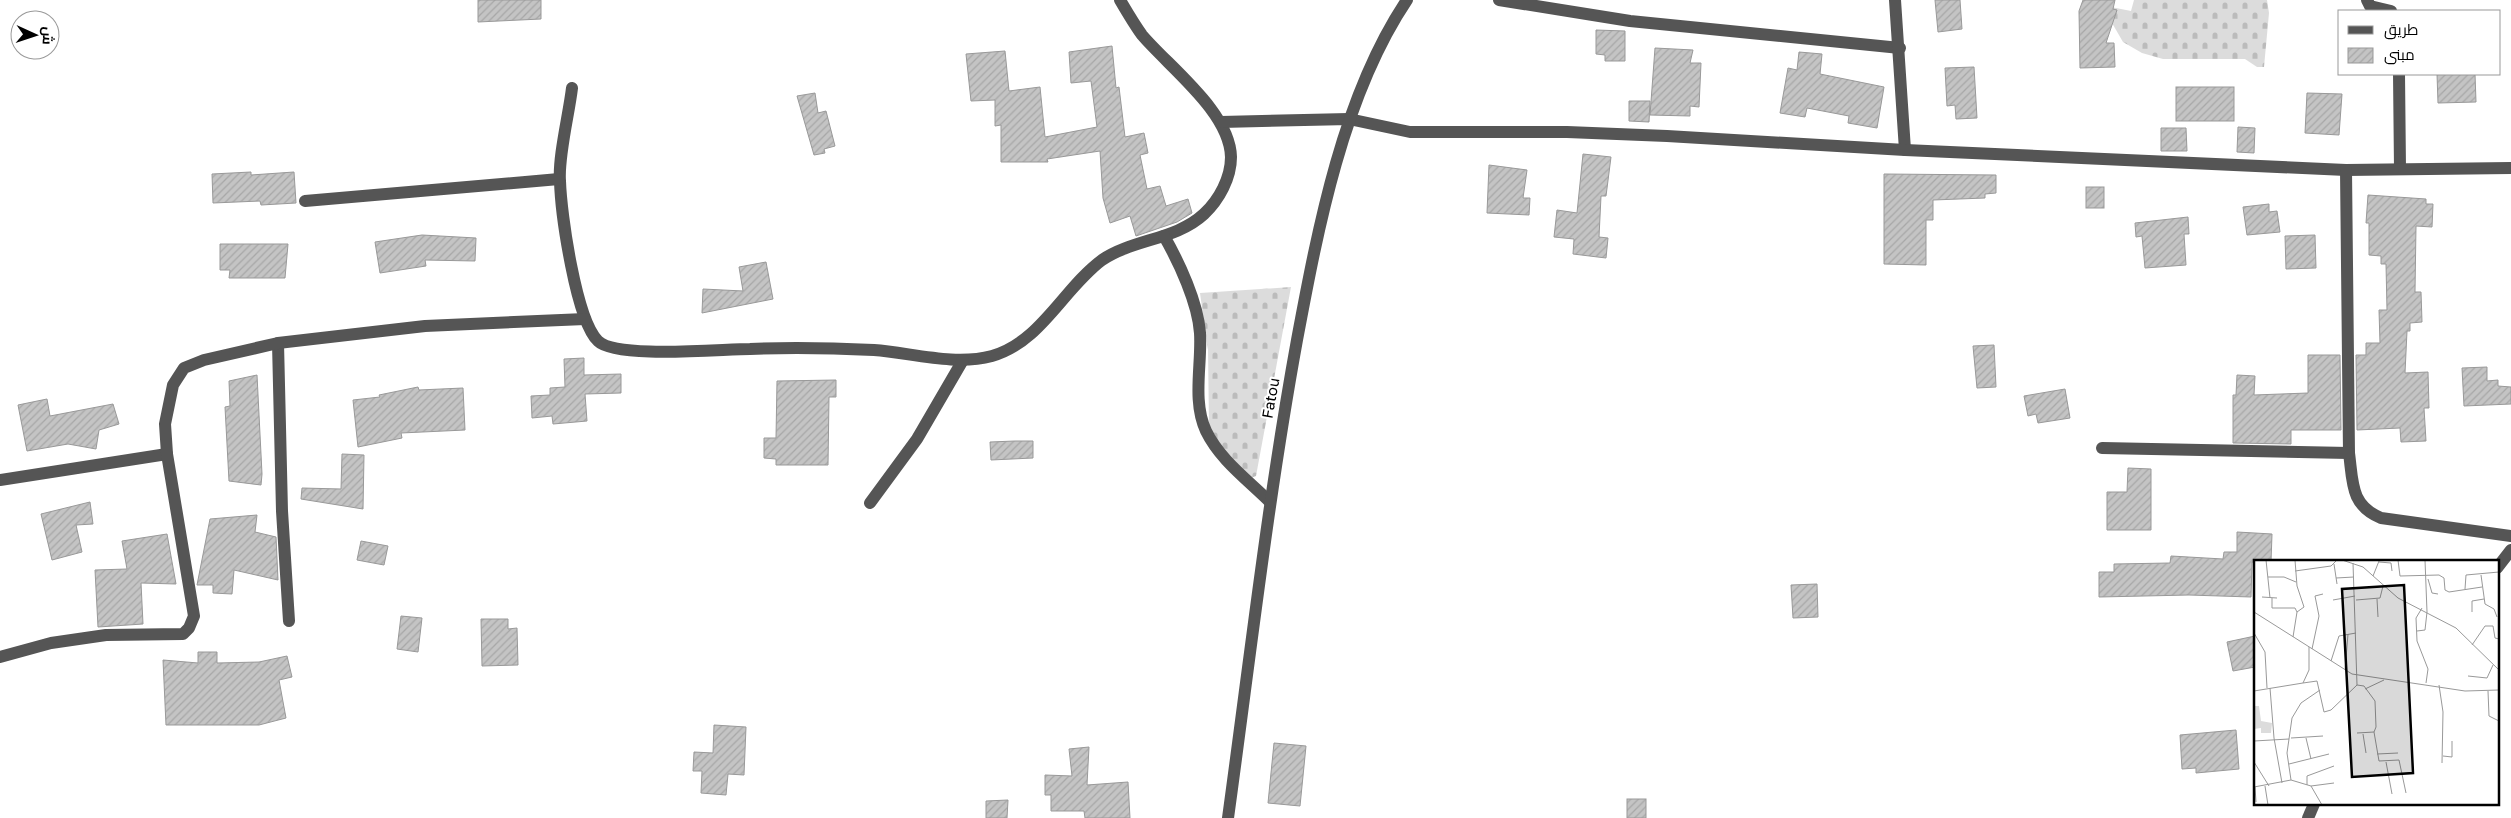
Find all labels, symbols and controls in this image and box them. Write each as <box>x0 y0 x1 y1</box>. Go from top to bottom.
north arrow <box>10 10 60 60</box>
legend <box>2338 10 2501 75</box>
text: طريق <box>2384 20 2418 40</box>
text: ش <box>39 26 57 45</box>
text: مبنى <box>2384 45 2415 65</box>
street label: Fatou <box>1258 376 1282 420</box>
inset map <box>2254 560 2498 806</box>

